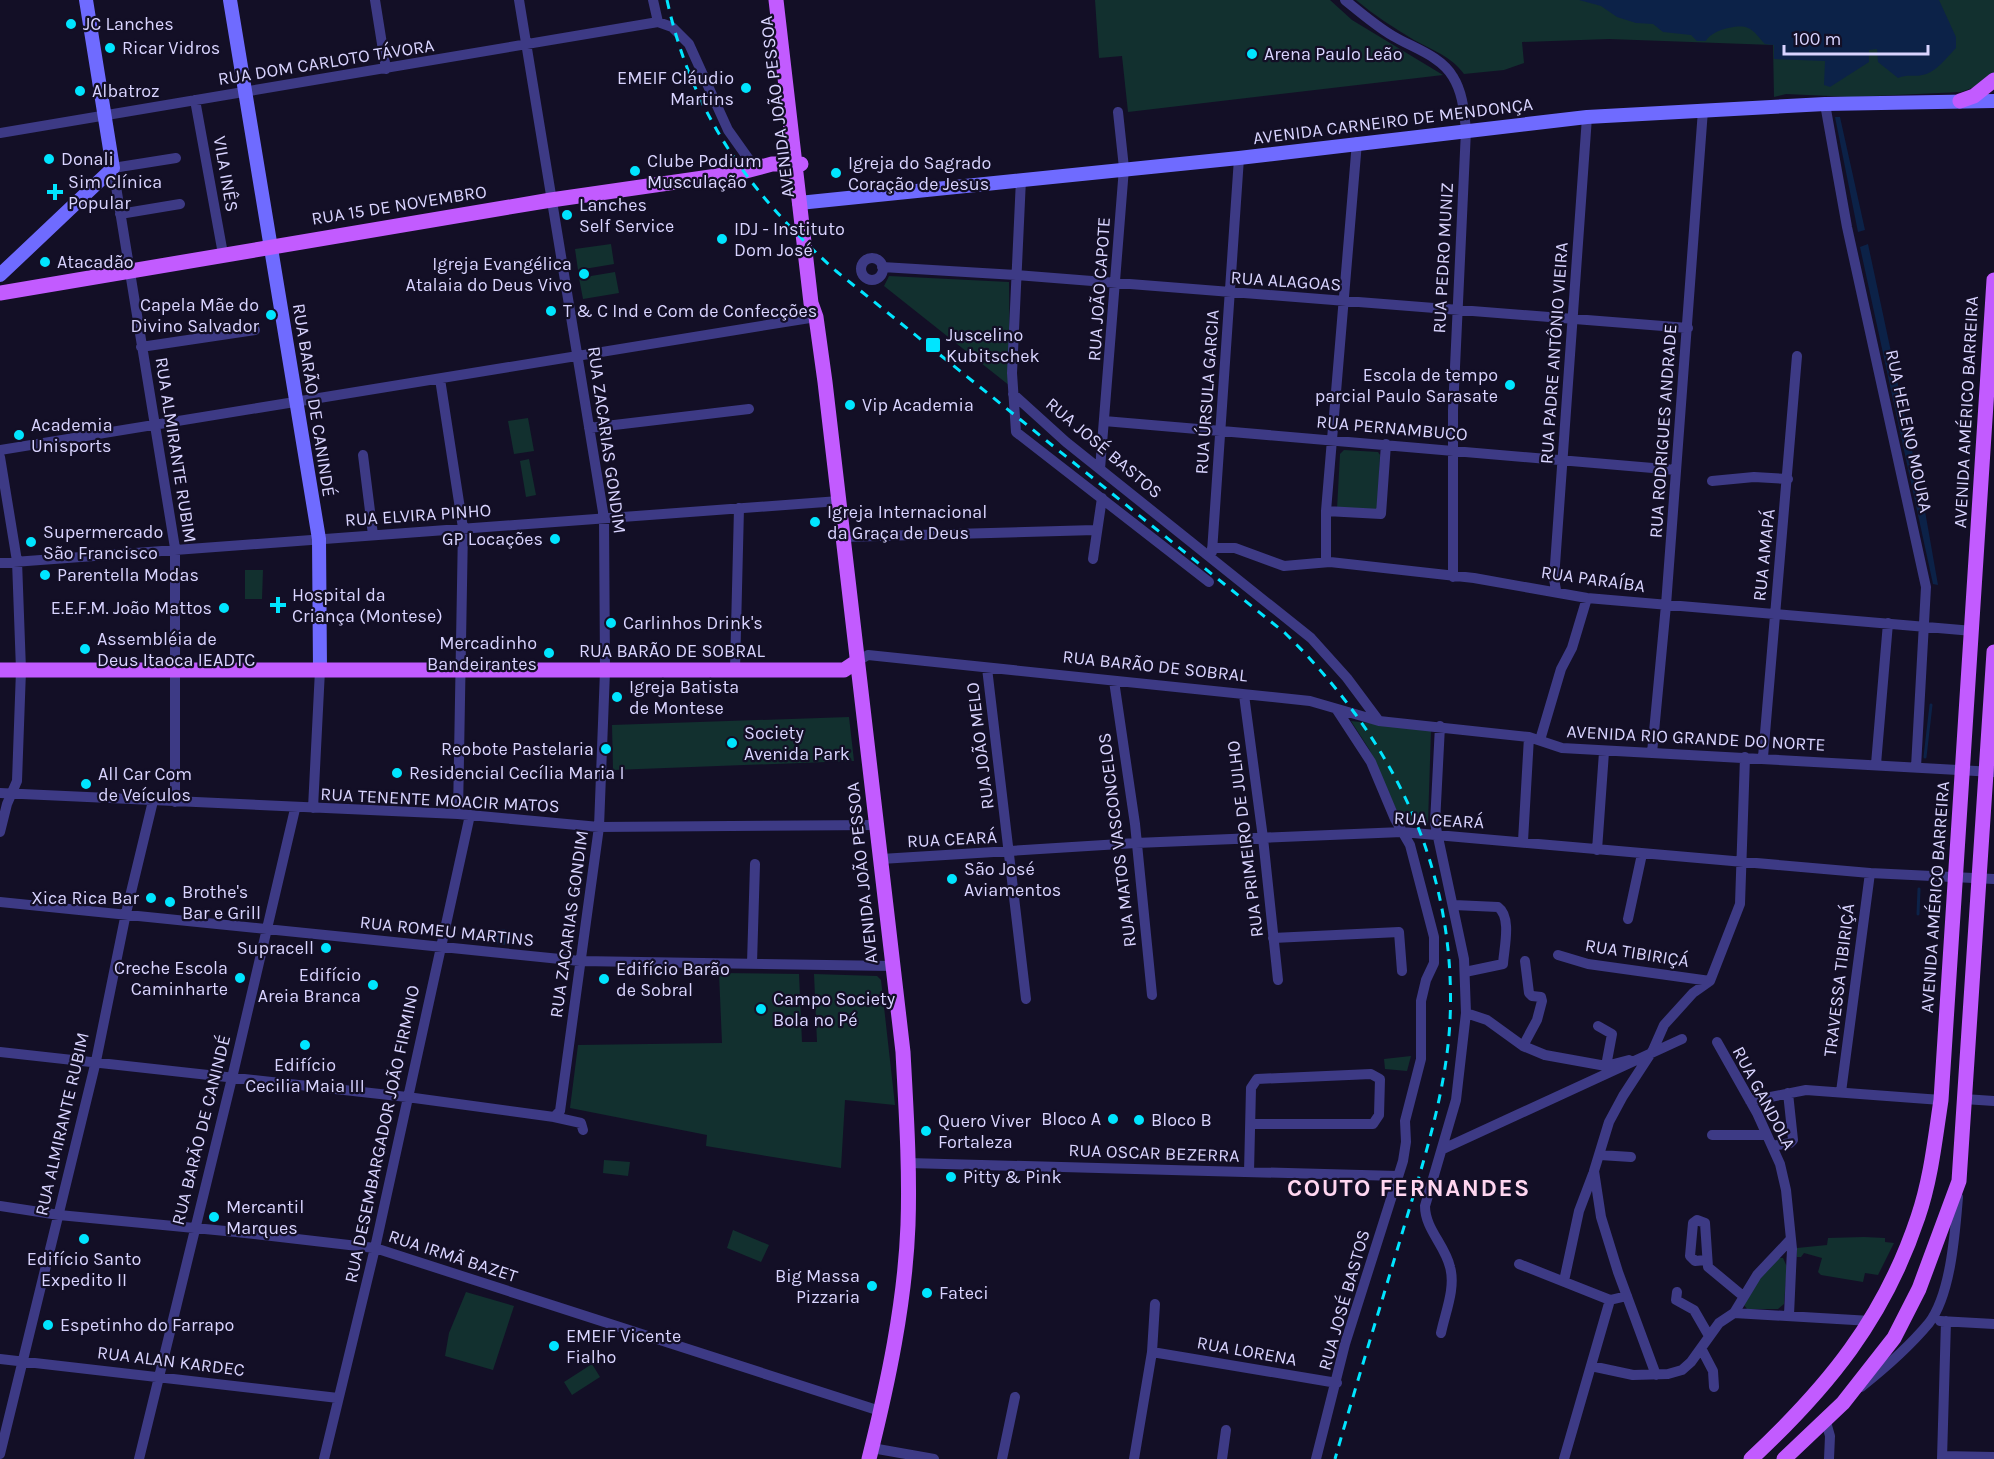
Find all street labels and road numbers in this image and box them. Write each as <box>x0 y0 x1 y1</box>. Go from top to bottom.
street label: AVENIDA JOÃO PESSOA <box>755 15 799 199</box>
street label: RUA DOM CARLOTO TÁVORA <box>216 33 436 90</box>
street label: AVENIDA CARNEIRO DE MENDONÇA <box>1252 93 1534 149</box>
street label: VILA INÊS <box>209 134 243 214</box>
street label: RUA 15 DE NOVEMBRO <box>310 180 488 230</box>
street label: RUA PEDRO MUNIZ <box>1428 182 1458 334</box>
street label: RUA JOÃO CAPOTE <box>1083 216 1115 362</box>
street label: RUA PADRE ANTÔNIO VIEIRA <box>1535 241 1573 465</box>
street label: RUA ALAGOAS <box>1230 266 1342 296</box>
street label: AVENIDA AMÉRICO BARREIRA <box>1948 295 1983 529</box>
street label: RUA BARÃO DE CANINDÉ <box>288 302 341 498</box>
street label: RUA ÚRSULA GARCIA <box>1189 309 1224 475</box>
street label: RUA RODRIGUES ANDRADE <box>1645 323 1681 539</box>
street label: RUA ZACARIAS GONDIM <box>583 345 631 535</box>
street label: RUA HELENO MOURA <box>1881 347 1937 515</box>
street label: RUA ALMIRANTE RUBIM <box>150 356 202 544</box>
street label: RUA JOSÉ BASTOS <box>1041 392 1167 503</box>
street label: RUA PERNAMBUCO <box>1315 410 1469 446</box>
street label: RUA ELVIRA PINHO <box>344 499 492 531</box>
street label: RUA AMAPÁ <box>1747 508 1780 602</box>
street label: RUA PARAÍBA <box>1540 560 1647 597</box>
street label: RUA BARÃO DE SOBRAL <box>579 640 766 662</box>
street label: RUA BARÃO DE SOBRAL <box>1061 645 1249 687</box>
street label: RUA JOÃO MELO <box>961 681 999 811</box>
street label: AVENIDA RIO GRANDE DO NORTE <box>1566 720 1826 756</box>
street label: RUA MATOS VASCONCELOS <box>1093 732 1141 948</box>
street label: RUA PRIMEIRO DE JULHO <box>1222 739 1268 939</box>
street label: AVENIDA AMÉRICO BARREIRA <box>1915 780 1954 1014</box>
street label: AVENIDA JOÃO PESSOA <box>842 781 882 965</box>
street label: RUA TENENTE MOACIR MATOS <box>320 783 560 817</box>
street label: RUA CEARÁ <box>1393 806 1485 833</box>
street label: RUA CEARÁ <box>906 825 998 852</box>
street label: RUA ZACARIAS GONDIM <box>545 829 593 1019</box>
street label: TRAVESSA TIBIRIÇÁ <box>1818 902 1859 1058</box>
street label: RUA ROMEU MARTINS <box>359 911 535 951</box>
street label: RUA TIBIRIÇÁ <box>1583 933 1691 972</box>
street label: RUA DESEMBARGADOR JOÃO FIRMINO <box>340 983 424 1285</box>
street label: RUA ALMIRANTE RUBIM <box>30 1030 94 1218</box>
street label: RUA BARÃO DE CANINDÉ <box>166 1032 235 1228</box>
street label: RUA GANDOLA <box>1728 1043 1800 1153</box>
street label: RUA OSCAR BEZERRA <box>1068 1139 1240 1167</box>
street label: RUA IRMÃ BAZET <box>386 1225 520 1287</box>
street label: RUA JOSÉ BASTOS <box>1312 1227 1375 1373</box>
street label: RUA LORENA <box>1195 1331 1299 1371</box>
street label: RUA ALAN KARDEC <box>96 1341 246 1381</box>

